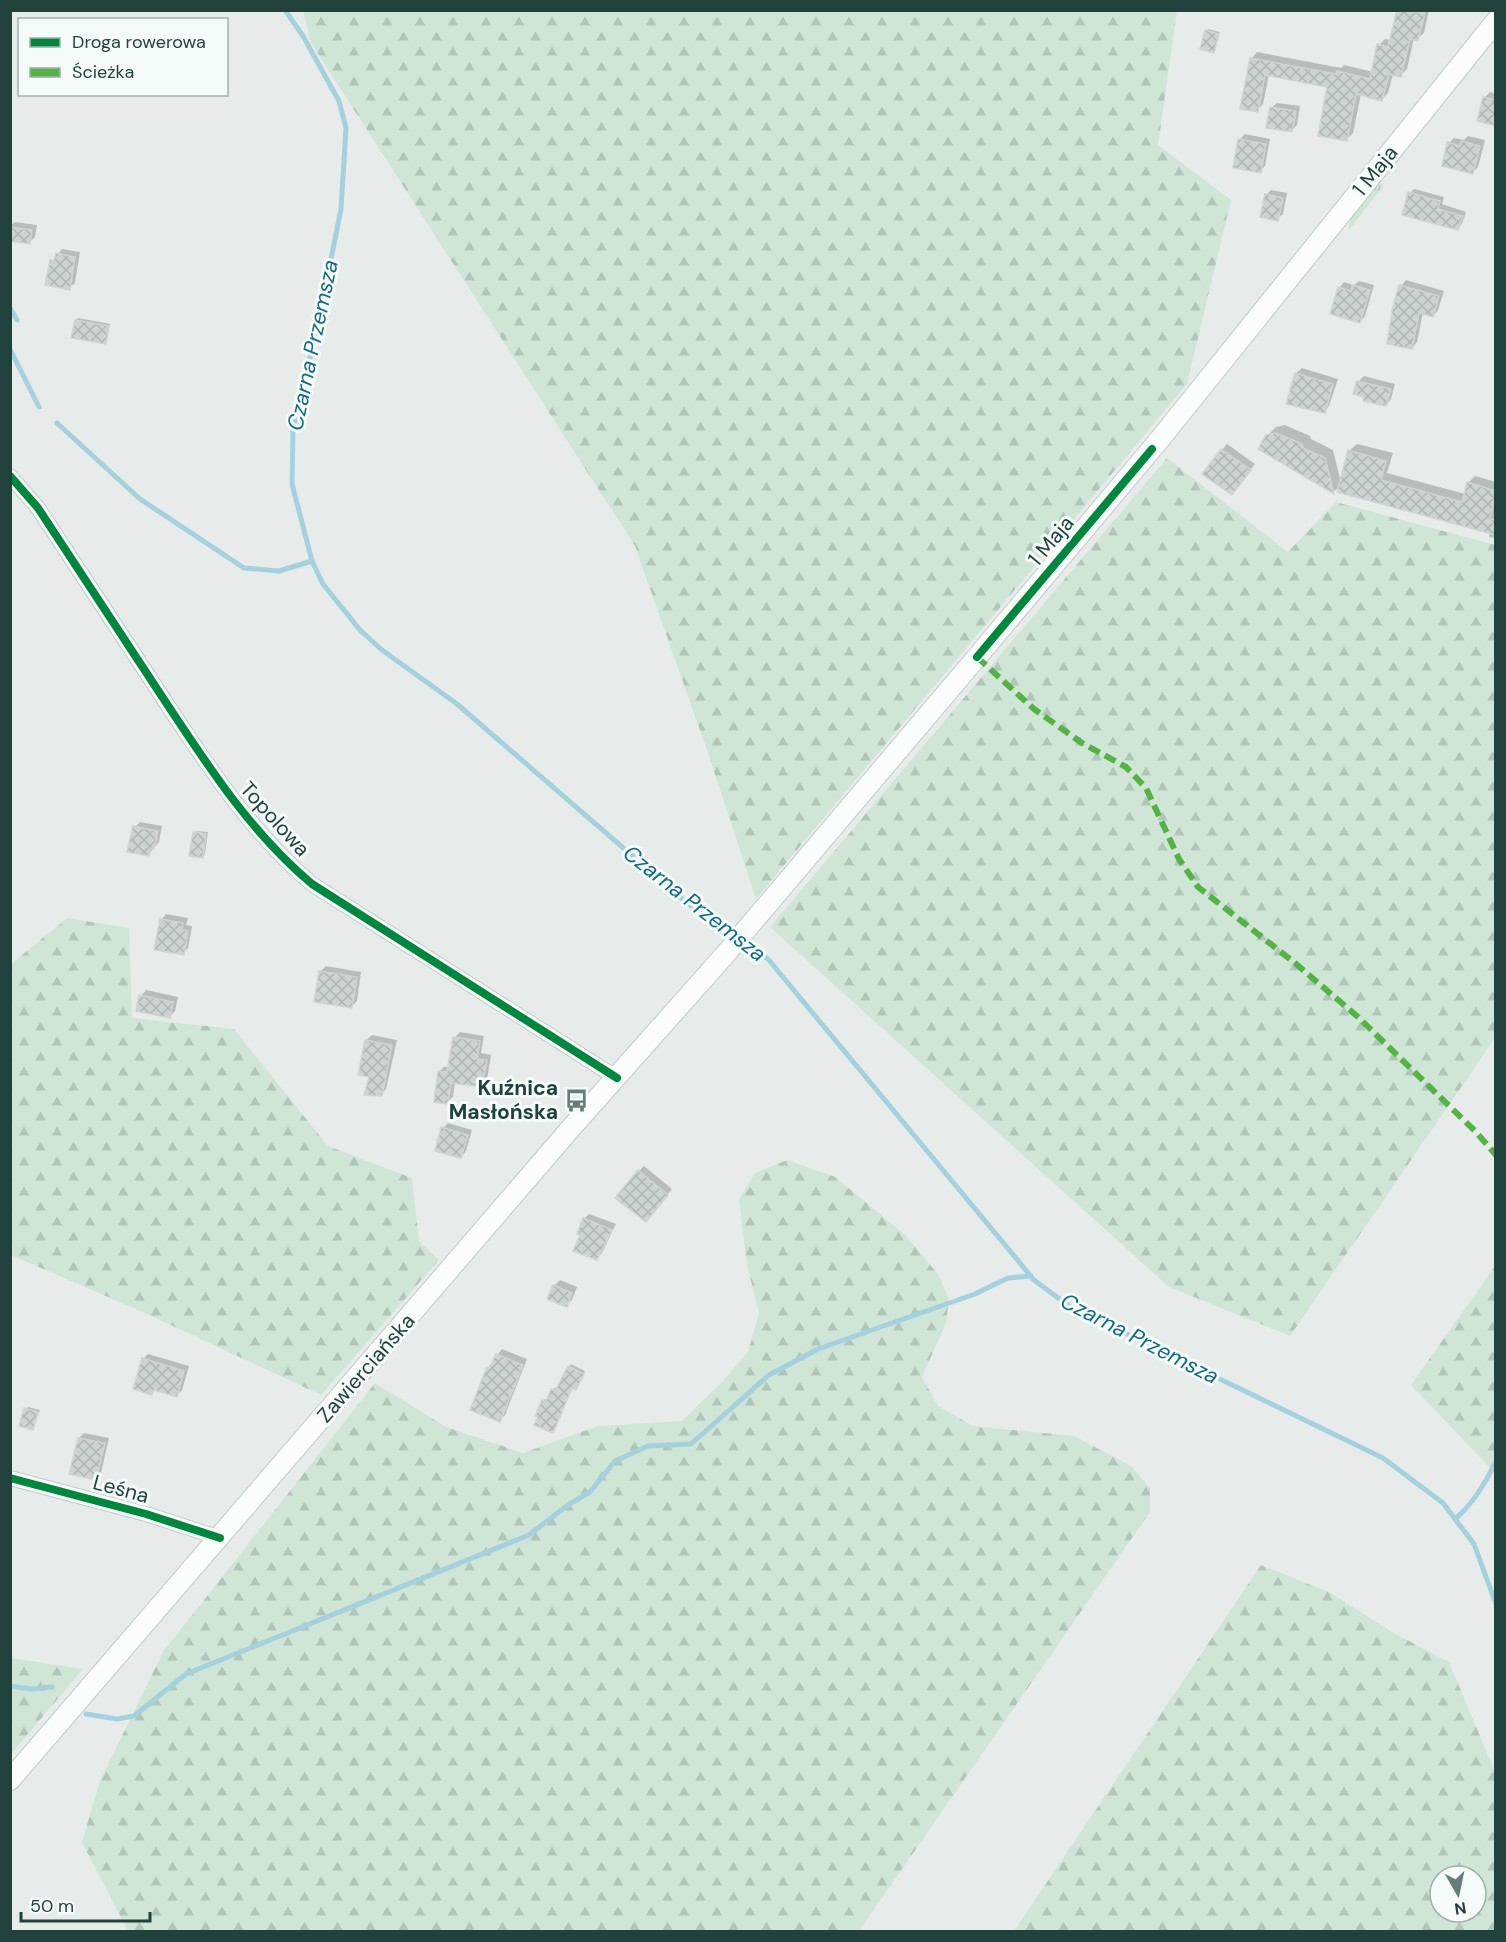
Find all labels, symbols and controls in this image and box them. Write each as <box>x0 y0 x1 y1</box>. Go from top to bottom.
legend <box>18 18 228 96</box>
text: Droga rowerowa <box>72 30 206 54</box>
text: Ścieżka <box>72 60 134 84</box>
street label: 1 Maja <box>1346 140 1404 202</box>
water label: Czarna Przemsza <box>280 257 345 433</box>
street label: 1 Maja <box>1022 510 1080 572</box>
street label: Topolowa <box>234 776 316 862</box>
water label: Czarna Przemsza <box>617 838 772 968</box>
place label: Kuźnica Masłońska <box>449 1074 558 1126</box>
bus stop icon: Kuźnica Masłońska <box>563 1087 589 1113</box>
water label: Czarna Przemsza <box>1056 1286 1224 1391</box>
street label: Zawierciańska <box>311 1308 421 1428</box>
street label: Leśna <box>90 1468 152 1510</box>
north arrow <box>1428 1864 1488 1924</box>
scale bar <box>21 1885 150 1923</box>
text: 50 m <box>30 1894 74 1918</box>
text: N <box>1453 1897 1468 1920</box>

